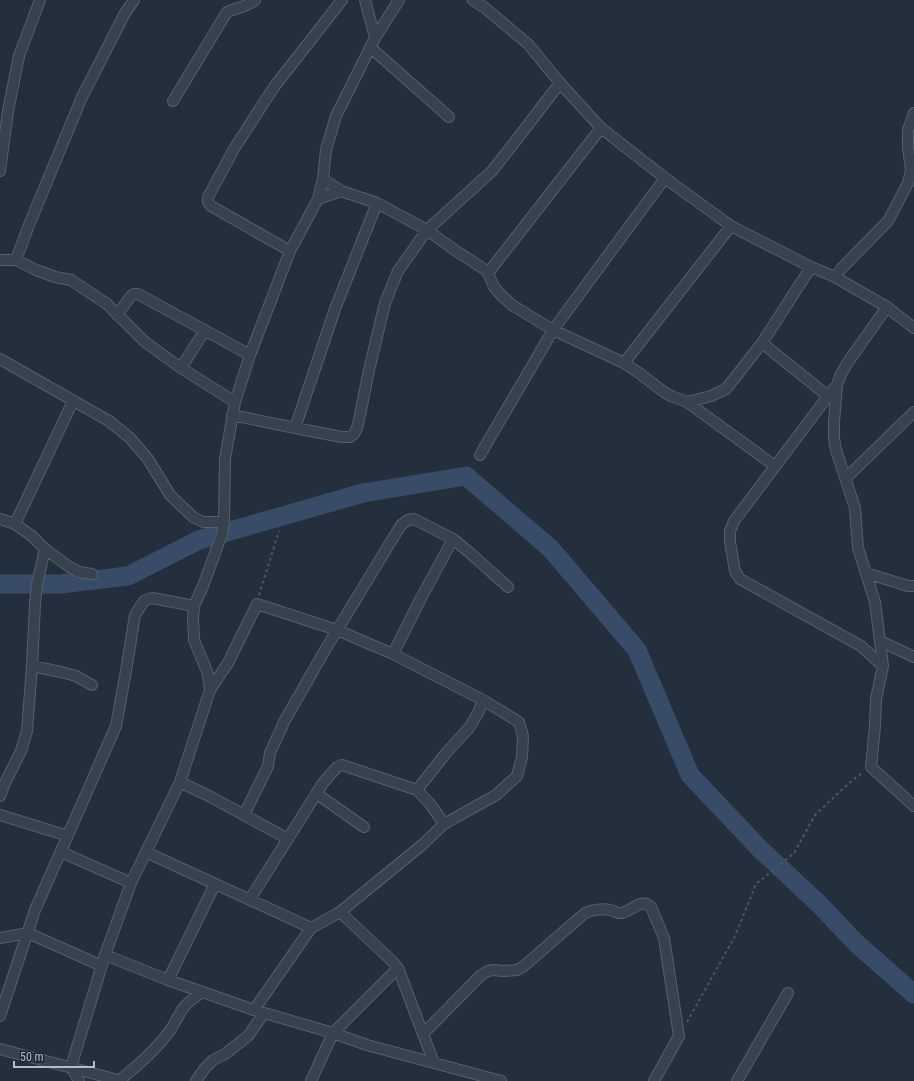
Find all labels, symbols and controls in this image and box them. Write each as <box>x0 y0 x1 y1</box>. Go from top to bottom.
scale bar <box>14 1043 94 1069</box>
text: 50 m <box>20 1050 44 1064</box>

